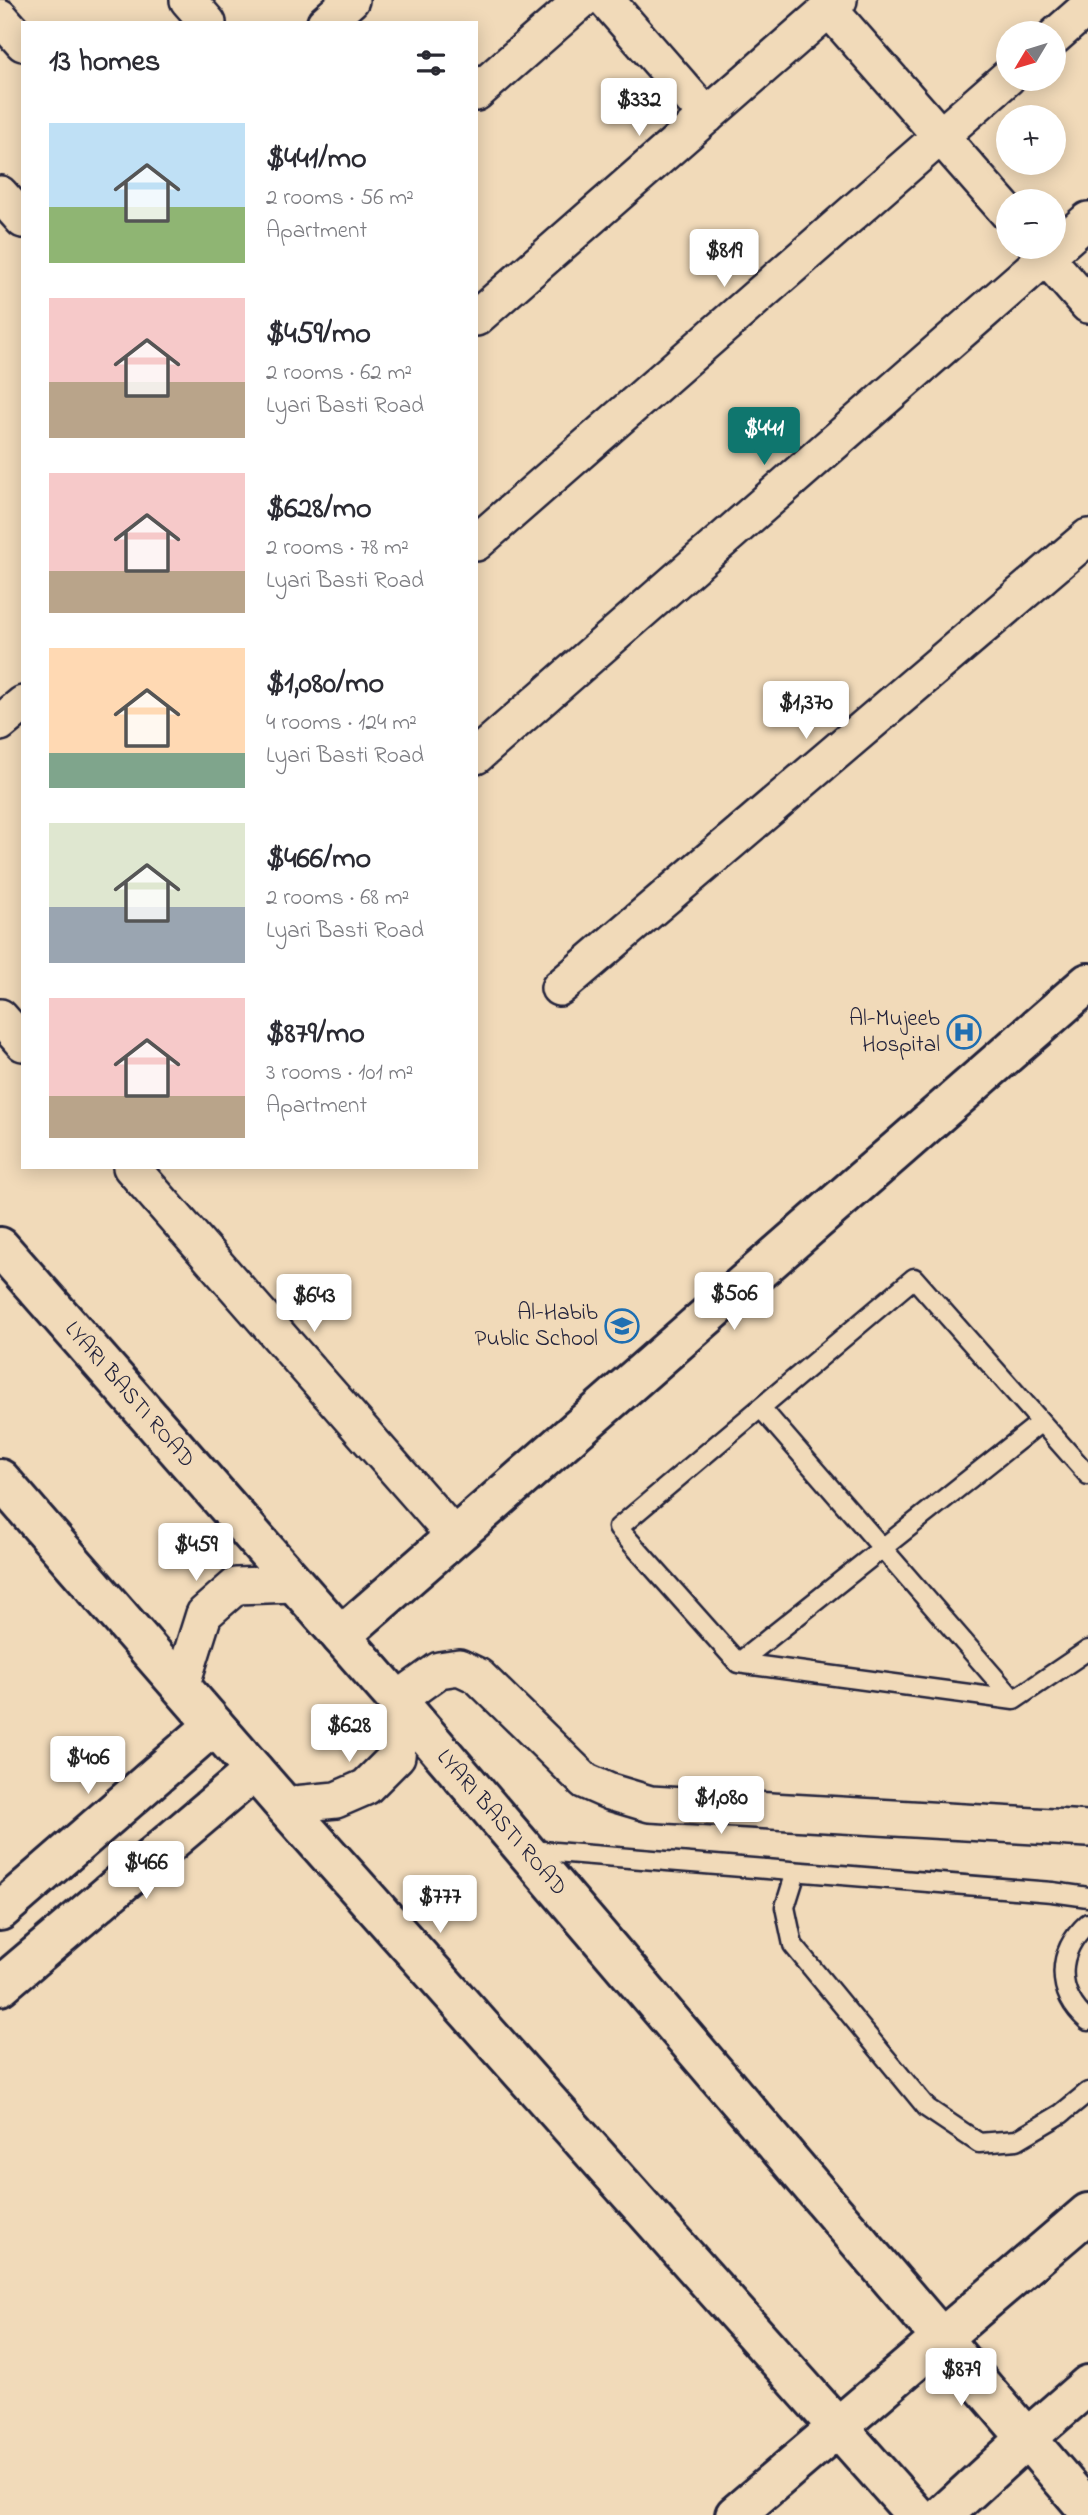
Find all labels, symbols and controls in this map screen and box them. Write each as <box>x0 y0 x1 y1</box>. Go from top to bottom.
north arrow <box>996 21 1066 91</box>
map controls <box>996 21 1066 259</box>
text: 13 homes <box>49 41 160 85</box>
icon: filters <box>412 44 450 82</box>
pin: $332 <box>598 78 680 138</box>
text: $332 <box>617 84 661 117</box>
button: + <box>996 105 1066 175</box>
text: $441/mo <box>266 138 367 182</box>
icon: home <box>105 151 189 235</box>
text: 2 rooms · 56 m² <box>266 182 414 215</box>
button: − <box>996 189 1066 259</box>
text: Apartment <box>266 215 367 248</box>
pin: $819 <box>683 230 765 289</box>
text: $819 <box>706 235 742 268</box>
text: $459/mo <box>266 313 371 357</box>
icon: home <box>105 326 189 410</box>
text: 2 rooms · 62 m² <box>266 357 412 390</box>
text: Lyari Basti Road <box>266 390 424 423</box>
pin: $441 <box>723 407 805 467</box>
text: $441 <box>744 413 784 446</box>
text: $628/mo <box>266 488 372 532</box>
icon: home <box>105 501 189 585</box>
text: 2 rooms · 78 m² <box>266 532 409 565</box>
text: Lyari Basti Road <box>266 565 424 598</box>
text: $1,080/mo <box>266 663 384 707</box>
icon: home <box>105 676 189 760</box>
pin: $1,370 <box>749 682 863 741</box>
text: $1,370 <box>779 687 833 720</box>
text: 4 rooms · 124 m² <box>266 707 417 740</box>
text: Lyari Basti Road <box>266 740 424 773</box>
text: $466/mo <box>266 838 371 882</box>
icon: home <box>105 851 189 935</box>
text: 2 rooms · 68 m² <box>266 882 409 915</box>
text: Lyari Basti Road <box>266 915 424 948</box>
place label: Al-Mujeeb Hospital <box>849 1003 940 1062</box>
text: $879/mo <box>266 1013 365 1057</box>
hospital icon: Al-Mujeeb Hospital <box>945 1013 983 1051</box>
icon: home <box>105 1026 189 1110</box>
text: 3 rooms · 101 m² <box>266 1057 413 1090</box>
text: Apartment <box>266 1090 367 1123</box>
pin: $506 <box>693 1272 775 1332</box>
pin: $643 <box>273 1274 355 1334</box>
text: $506 <box>710 1278 758 1311</box>
text: $643 <box>292 1280 336 1313</box>
place label: Al-Habib Public School <box>475 1297 598 1356</box>
school or university icon: Al-Habib Public School <box>603 1307 641 1345</box>
street label: LYARI BASTI ROAD <box>56 1314 202 1476</box>
pin: $459 <box>155 1524 237 1583</box>
text: $459 <box>174 1529 218 1562</box>
pin: $628 <box>308 1704 390 1764</box>
text: $628 <box>327 1710 371 1743</box>
pin: $406 <box>47 1736 129 1796</box>
text: $406 <box>66 1742 110 1775</box>
street label: LYARI BASTI ROAD <box>428 1742 574 1904</box>
pin: $1,080 <box>664 1776 778 1836</box>
text: $1,080 <box>694 1782 748 1815</box>
pin: $466 <box>105 1842 187 1901</box>
text: $466 <box>124 1847 168 1880</box>
pin: $777 <box>399 1876 481 1935</box>
text: $777 <box>419 1881 461 1914</box>
pin: $879 <box>920 2348 1002 2408</box>
text: $879 <box>942 2354 980 2387</box>

